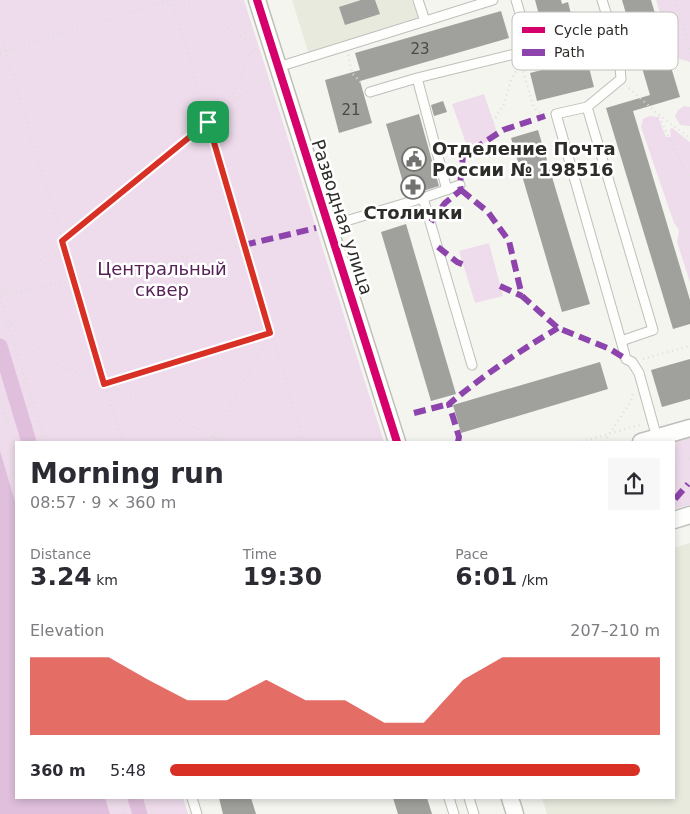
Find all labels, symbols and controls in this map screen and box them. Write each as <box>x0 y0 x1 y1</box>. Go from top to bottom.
legend <box>512 12 678 70</box>
text: Cycle path <box>554 22 629 38</box>
house number: 23 <box>410 40 430 58</box>
text: Path <box>554 44 585 60</box>
pin <box>187 101 229 143</box>
house number: 21 <box>341 101 361 119</box>
icon: arrive <box>194 108 222 136</box>
street label: Разводная улица <box>307 137 377 297</box>
place label: Отделение Почта России № 198516 <box>432 138 616 180</box>
public building icon: Отделение Почта России № 198516 <box>401 146 427 172</box>
pharmacy icon: Столички <box>400 174 426 200</box>
place label: Столички <box>364 202 463 223</box>
park label: Центральный сквер <box>97 258 227 300</box>
text: Morning run <box>30 457 224 490</box>
button: share <box>608 458 660 510</box>
text: 08:57 · 9 × 360 m <box>30 493 176 512</box>
text: Distance <box>30 546 91 562</box>
text: Time <box>243 546 277 562</box>
text: Pace <box>455 546 488 562</box>
text: 3.24 <box>30 562 92 591</box>
text: 19:30 <box>243 562 322 591</box>
text: 6:01 <box>455 562 518 591</box>
text: km <box>92 572 118 588</box>
text: /km <box>518 572 548 588</box>
text: Elevation <box>30 621 104 640</box>
text: 207–210 m <box>570 621 660 640</box>
text: 360 m <box>30 761 86 780</box>
text: 5:48 <box>110 761 146 780</box>

